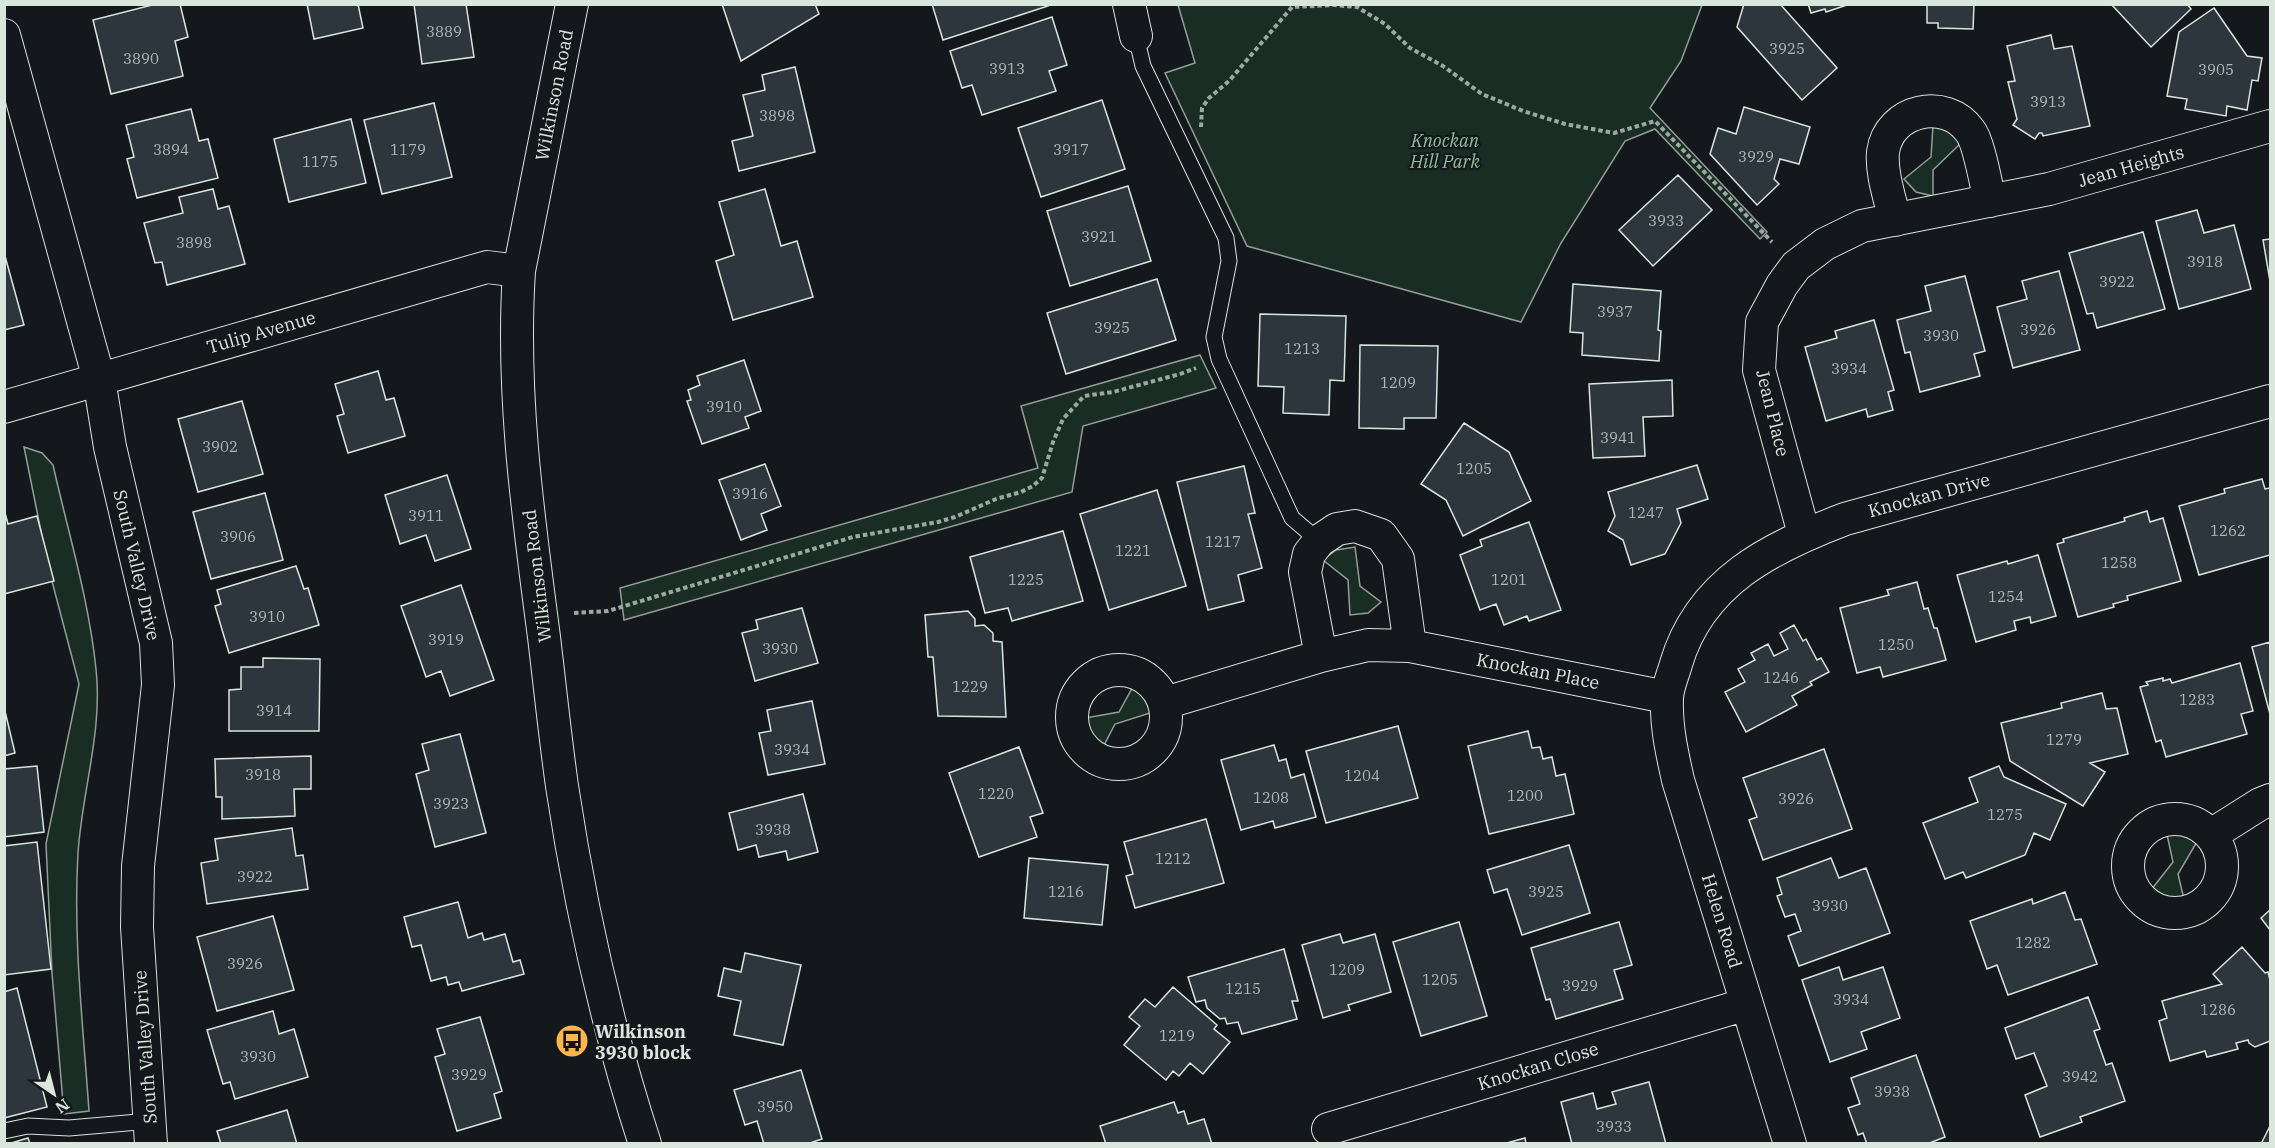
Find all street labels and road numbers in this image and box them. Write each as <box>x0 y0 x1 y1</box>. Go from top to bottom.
street label: Wilkinson Road <box>530 27 578 163</box>
street label: Jean Heights <box>2075 140 2187 192</box>
street label: Tulip Avenue <box>204 305 318 359</box>
street label: Jean Place <box>1751 367 1795 459</box>
street label: Knockan Drive <box>1866 468 1992 522</box>
street label: South Valley Drive <box>108 487 166 643</box>
street label: Wilkinson Road <box>517 508 557 644</box>
street label: Knockan Place <box>1474 648 1602 694</box>
street label: Helen Road <box>1697 871 1747 971</box>
street label: South Valley Drive <box>128 969 162 1125</box>
street label: Knockan Close <box>1475 1037 1601 1095</box>

